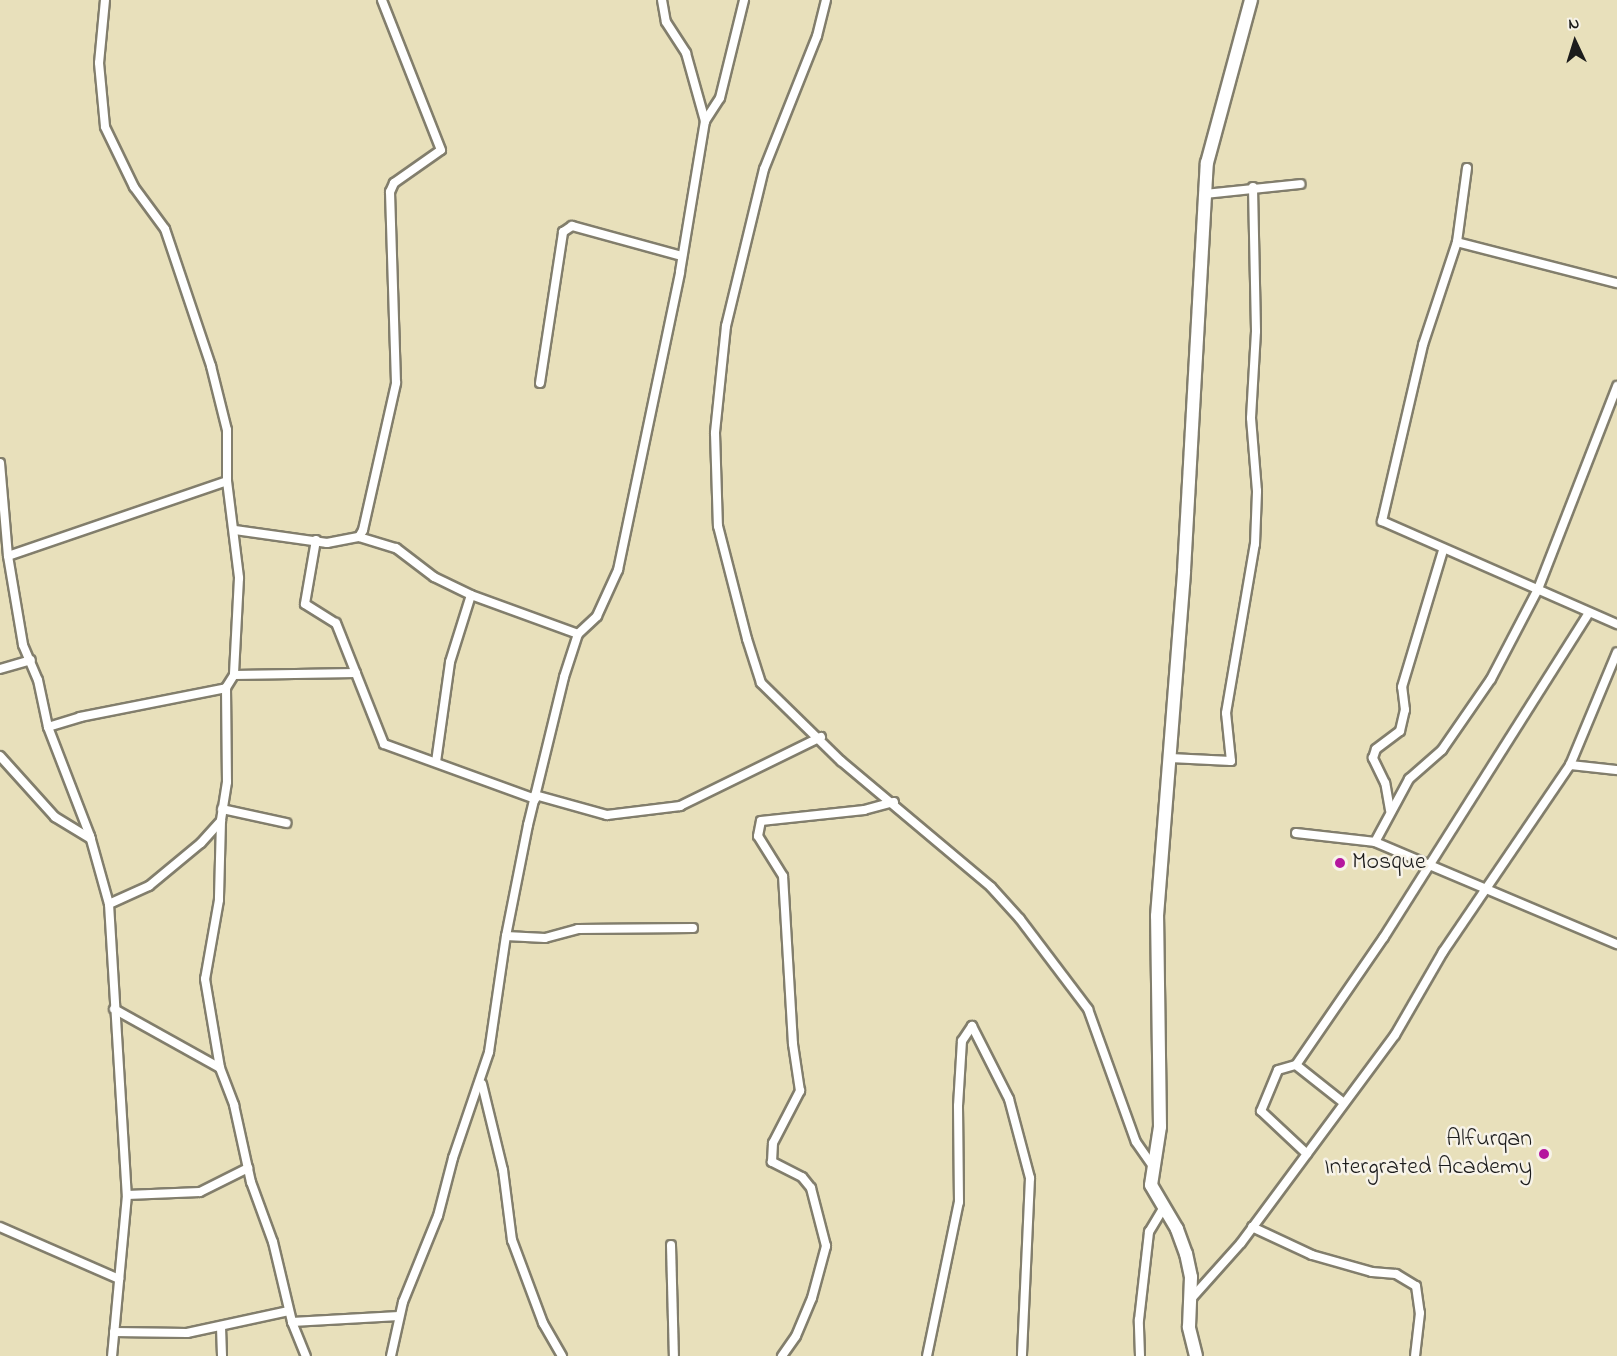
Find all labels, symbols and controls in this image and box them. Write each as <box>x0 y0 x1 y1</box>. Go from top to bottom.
north arrow <box>1545 12 1605 72</box>
text: N <box>1568 12 1580 36</box>
place label: Mosque <box>1352 849 1426 877</box>
marker: Mosque <box>1333 856 1347 870</box>
place label: Alfurqan Intergrated Academy <box>1324 1126 1532 1182</box>
marker: Alfurqan Intergrated Academy <box>1537 1147 1551 1161</box>

